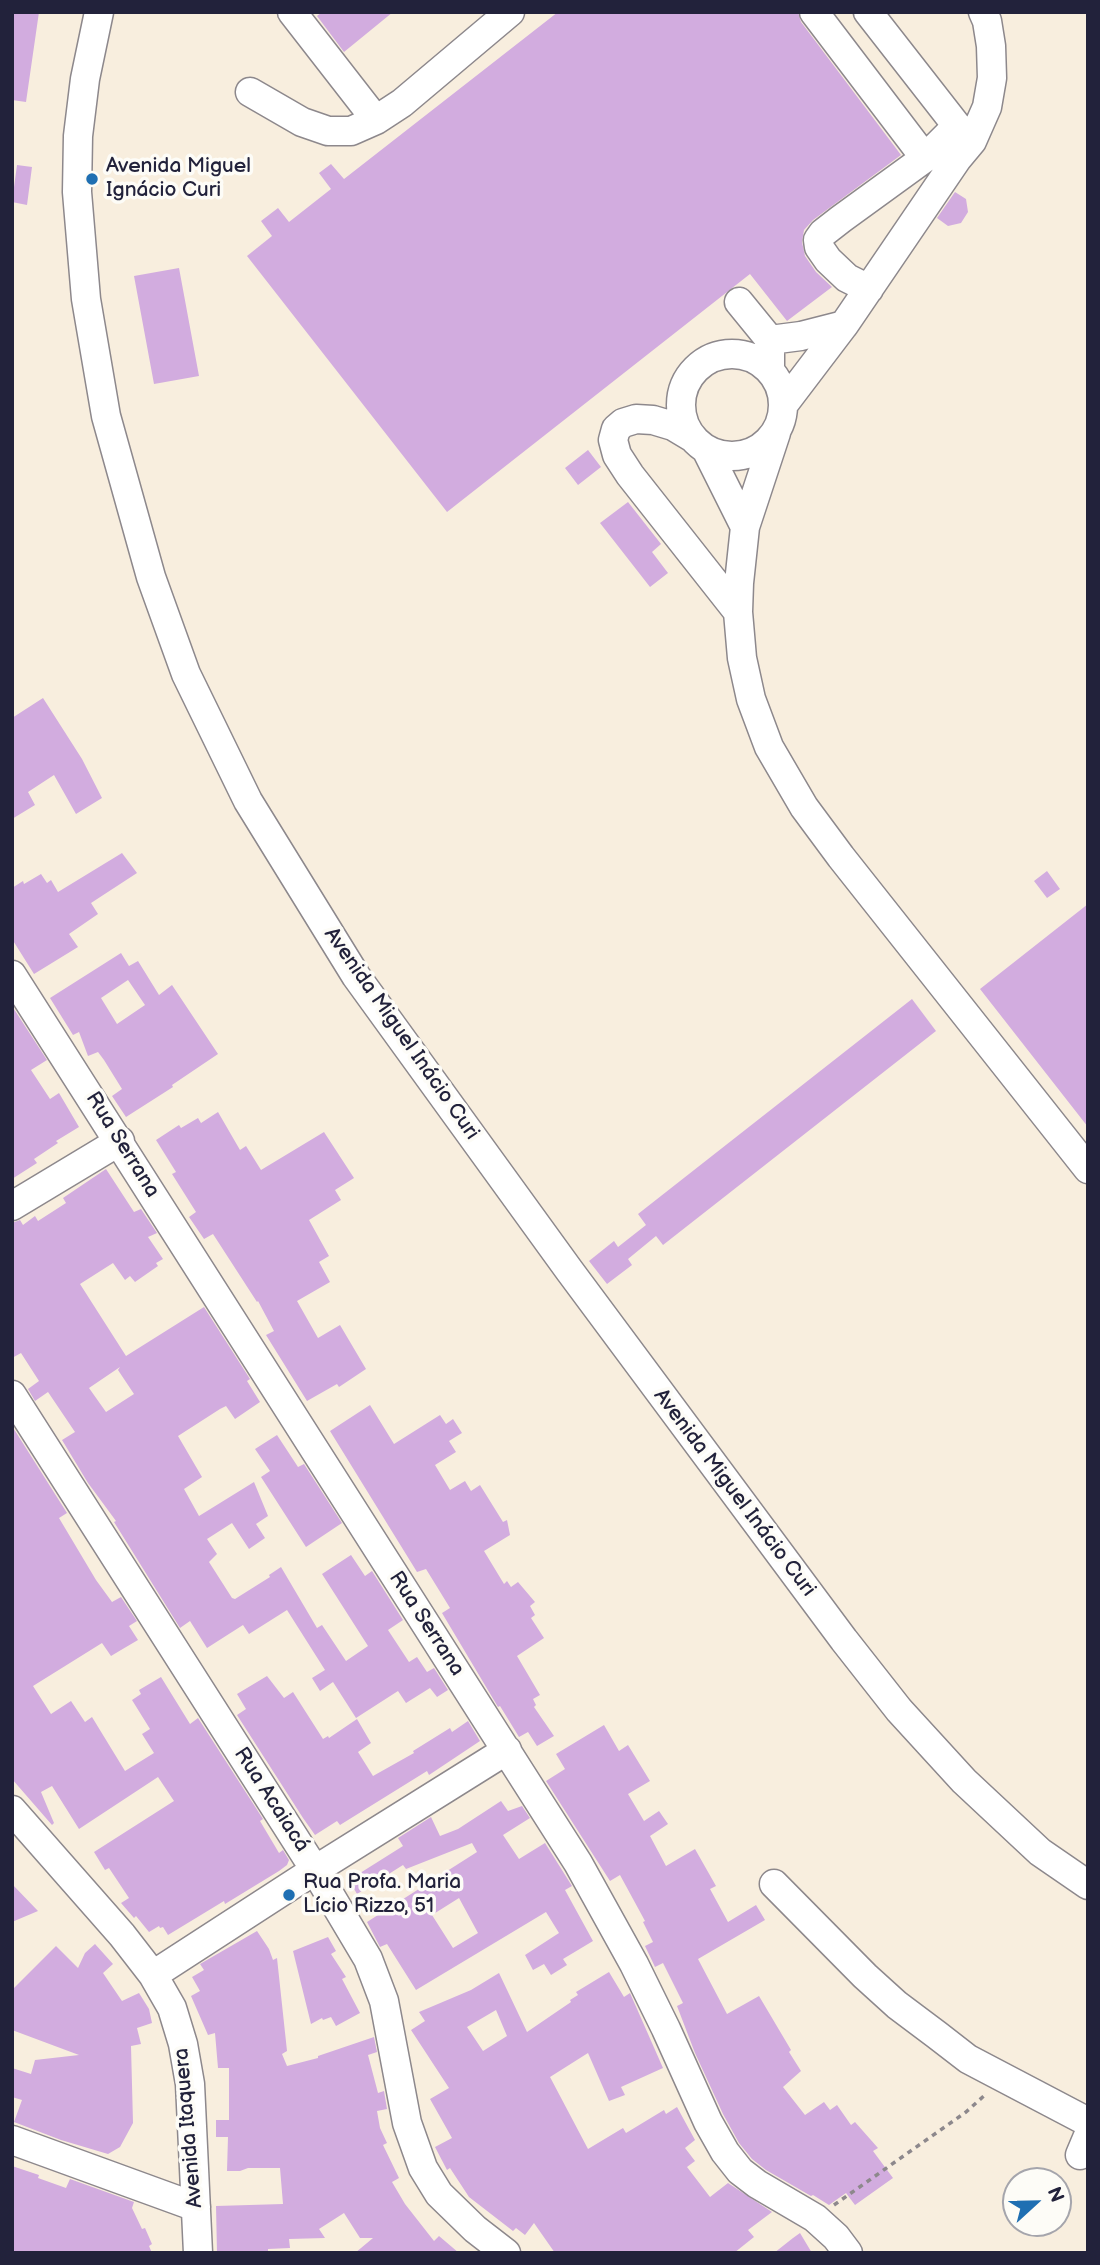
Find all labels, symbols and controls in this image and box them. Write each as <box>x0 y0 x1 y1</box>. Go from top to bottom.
place label: Avenida Miguel Ignácio Curi <box>106 154 251 204</box>
marker: Avenida Miguel Ignácio Curi <box>84 171 100 187</box>
street label: Avenida Miguel Inácio Curi <box>318 923 484 1145</box>
street label: Rua Serrana <box>80 1088 164 1202</box>
street label: Avenida Miguel Inácio Curi <box>648 1384 820 1602</box>
street label: Rua Serrana <box>383 1567 469 1681</box>
street label: Rua Acaiacá <box>228 1743 314 1857</box>
place label: Rua Profa. Maria Lício Rizzo, 51 <box>303 1870 461 1920</box>
marker: Rua Profa. Maria Lício Rizzo, 51 <box>281 1887 297 1903</box>
street label: Avenida Itaquera <box>169 2047 209 2209</box>
north arrow <box>1002 2167 1072 2237</box>
text: N <box>1042 2184 1068 2206</box>

